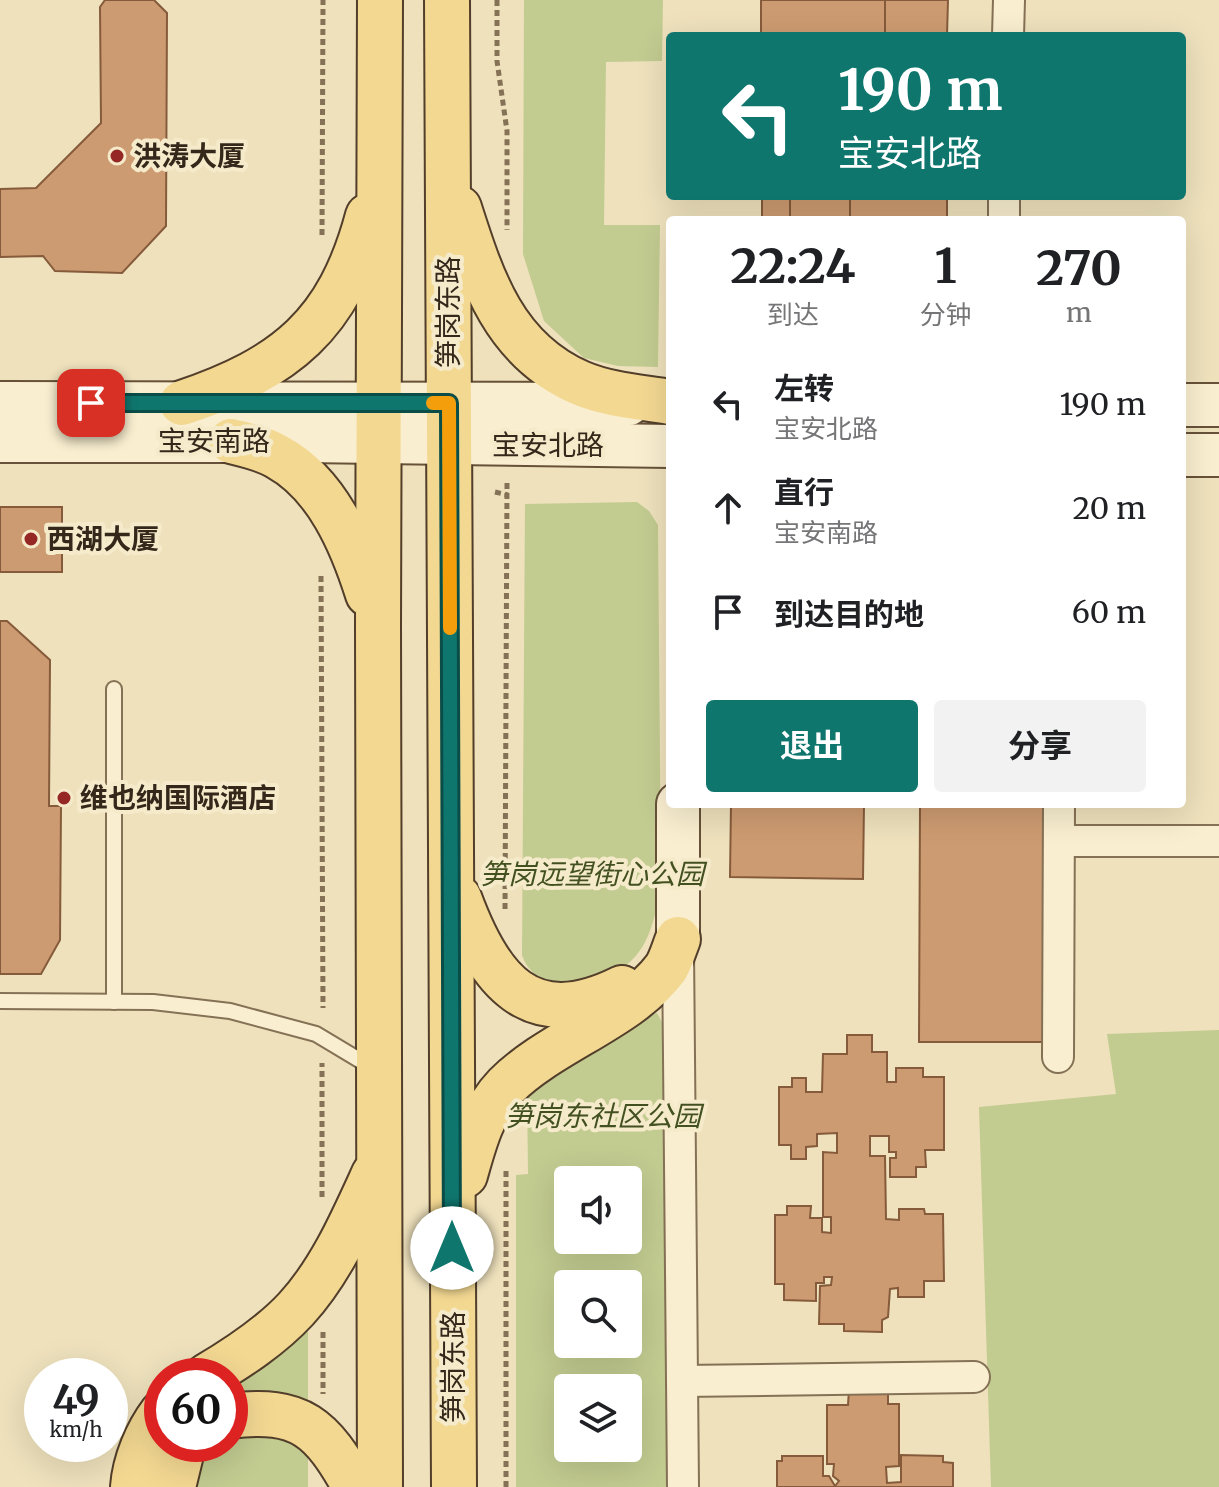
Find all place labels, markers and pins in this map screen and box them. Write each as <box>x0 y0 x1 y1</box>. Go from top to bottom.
place label: 洪涛大厦 <box>133 138 245 174</box>
marker: 洪涛大厦 <box>108 147 126 165</box>
pin <box>57 369 125 437</box>
place label: 西湖大厦 <box>47 521 159 557</box>
marker: 西湖大厦 <box>22 530 40 548</box>
place label: 维也纳国际酒店 <box>80 780 276 816</box>
marker: 维也纳国际酒店 <box>55 789 73 807</box>

